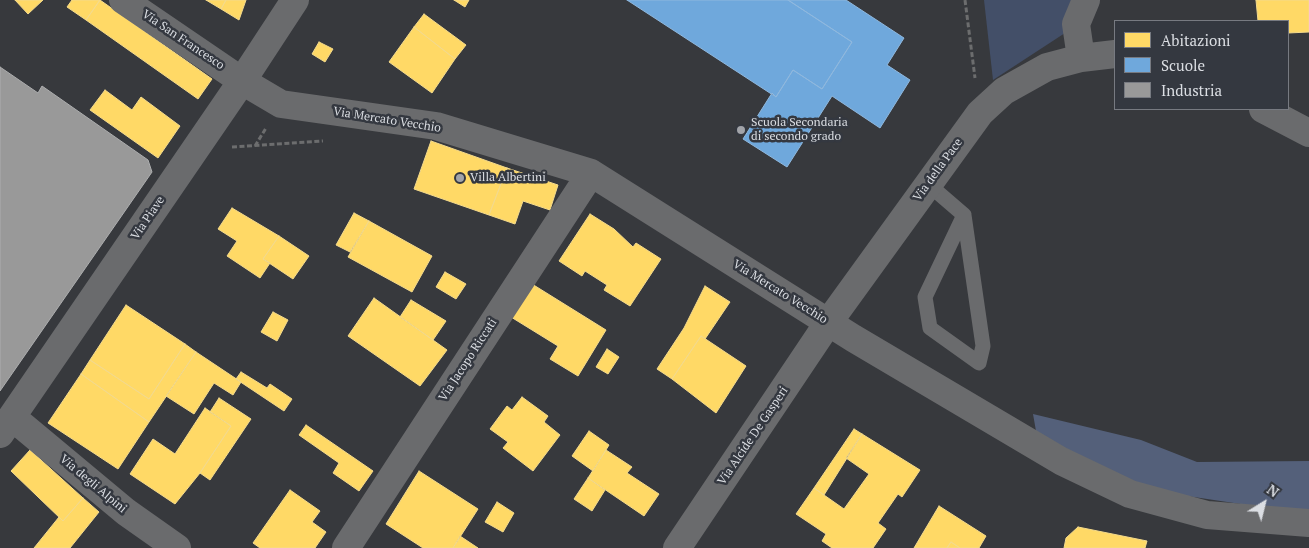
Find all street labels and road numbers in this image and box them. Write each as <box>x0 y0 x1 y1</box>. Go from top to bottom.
street label: Via San Francesco <box>139 7 227 73</box>
street label: Via Mercato Vecchio <box>332 104 442 136</box>
street label: Via della Pace <box>910 136 966 204</box>
street label: Via Piave <box>128 193 168 243</box>
street label: Via Mercato Vecchio <box>730 257 830 327</box>
street label: Via Jacopo Riccati <box>436 316 500 404</box>
street label: Via Alcide De Gasperi <box>715 384 791 488</box>
street label: Via degli Alpini <box>57 452 129 516</box>

